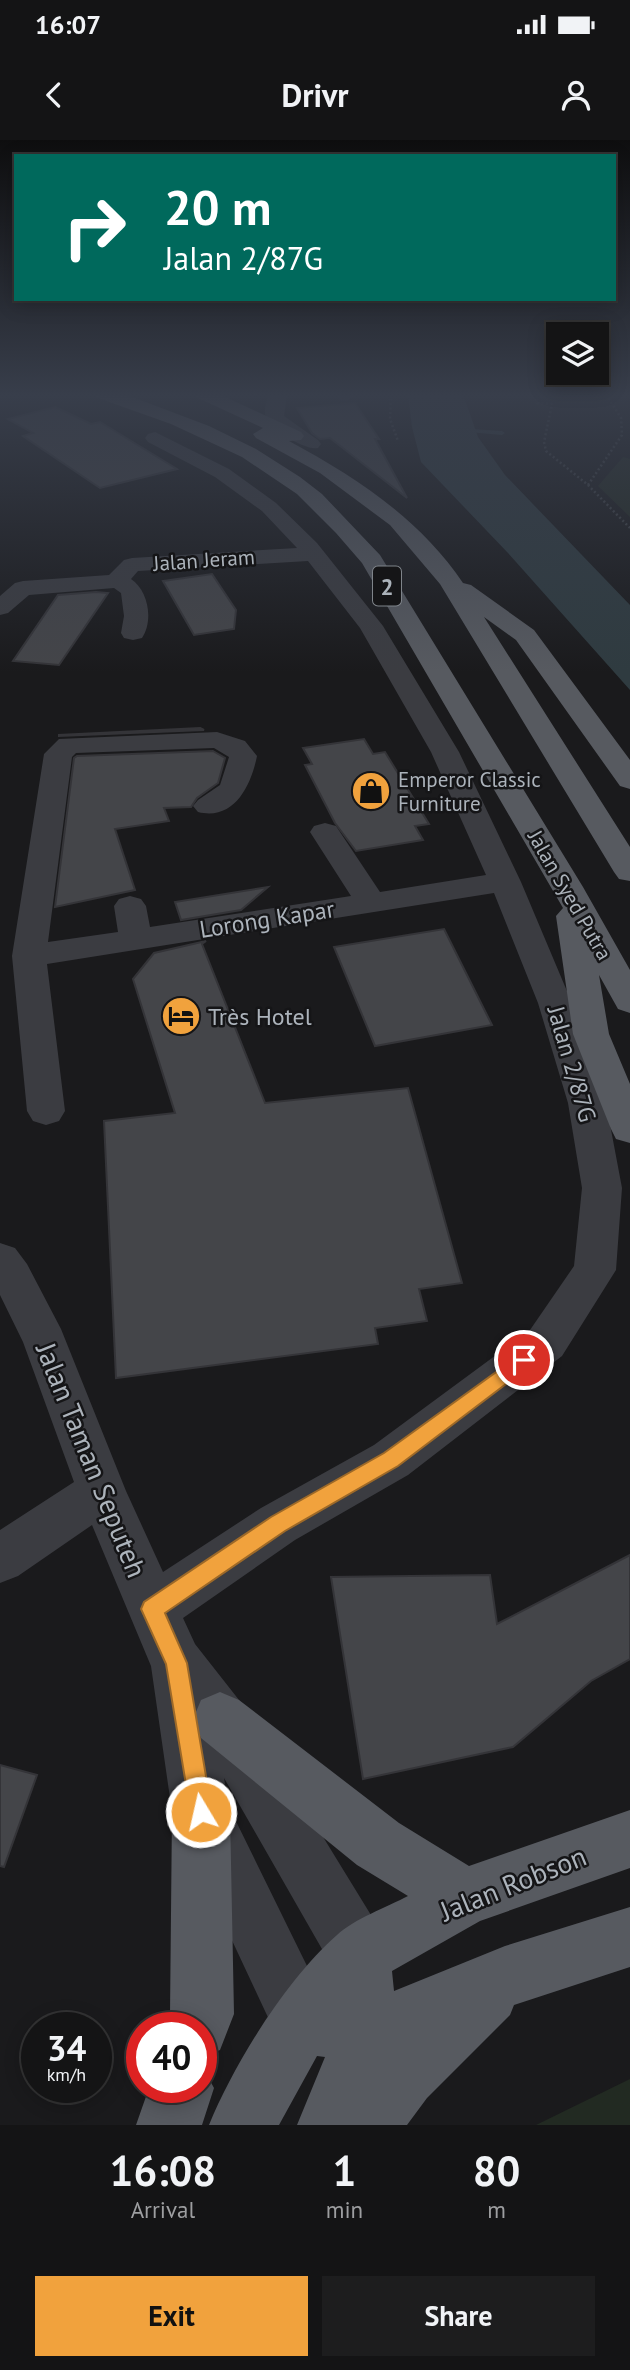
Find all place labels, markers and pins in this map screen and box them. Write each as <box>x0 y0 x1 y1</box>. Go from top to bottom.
place label: Emperor Classic Furniture <box>398 766 541 817</box>
shop icon: Emperor Classic Furniture <box>350 770 392 812</box>
hotel icon: Très Hotel <box>160 995 202 1037</box>
place label: Très Hotel <box>208 1001 312 1032</box>
pin <box>494 1330 554 1390</box>

